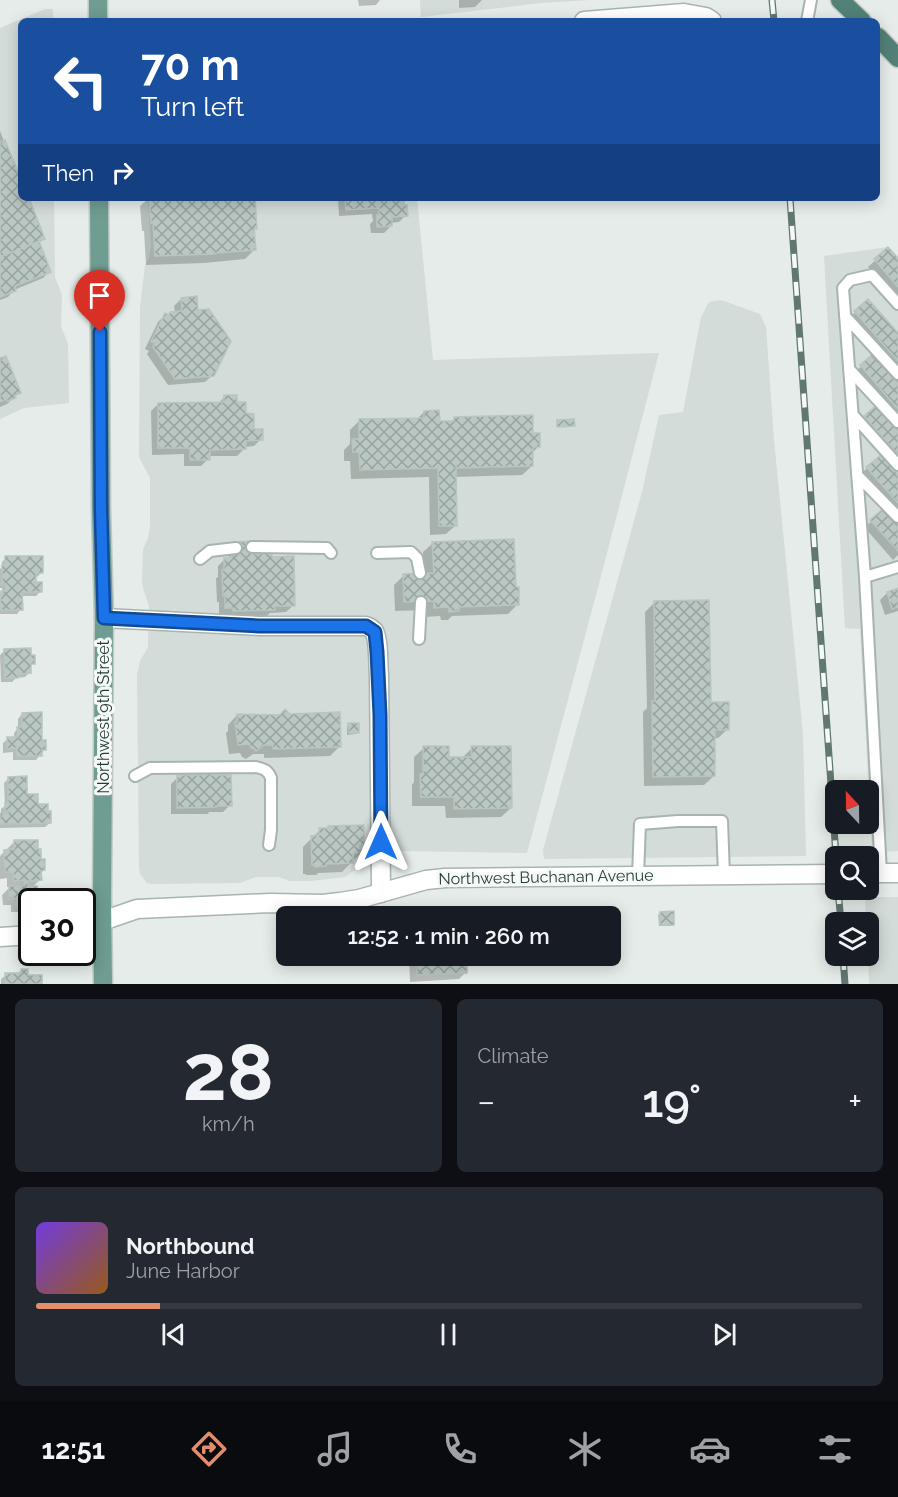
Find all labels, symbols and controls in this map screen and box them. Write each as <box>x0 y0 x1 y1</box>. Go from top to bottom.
text: 70 m <box>141 41 240 90</box>
icon: left <box>42 42 120 120</box>
text: Turn left <box>141 91 244 122</box>
icon: right <box>106 156 139 189</box>
text: Then <box>42 160 94 186</box>
pin <box>74 270 125 332</box>
icon: arrive <box>83 279 116 312</box>
street label: Northwest 9th Street <box>94 640 113 794</box>
north arrow <box>825 780 879 834</box>
map controls <box>825 780 879 966</box>
position arrow <box>349 810 413 874</box>
button: search <box>825 846 879 900</box>
street label: Northwest Buchanan Avenue <box>438 866 654 888</box>
speed limit sign: 30 <box>18 888 96 966</box>
button: layers <box>825 912 879 966</box>
text: 12:52 · 1 min · 260 m <box>347 923 550 949</box>
text: 28 <box>183 1027 274 1118</box>
text: Climate <box>478 1044 549 1068</box>
text: 19° <box>642 1075 701 1128</box>
text: − <box>478 1082 495 1121</box>
text: + <box>848 1082 862 1121</box>
text: km/h <box>202 1112 255 1136</box>
text: Northbound <box>126 1233 255 1259</box>
text: June Harbor <box>126 1259 240 1283</box>
icon: previous <box>157 1318 190 1351</box>
icon: pause <box>432 1318 465 1351</box>
icon: next <box>708 1318 741 1351</box>
icon: directions <box>188 1428 230 1470</box>
icon: music <box>314 1428 356 1470</box>
icon: phone <box>439 1428 481 1470</box>
icon: climate <box>564 1428 606 1470</box>
icon: car <box>689 1428 731 1470</box>
icon: filters <box>814 1428 856 1470</box>
text: 12:51 <box>42 1434 105 1465</box>

